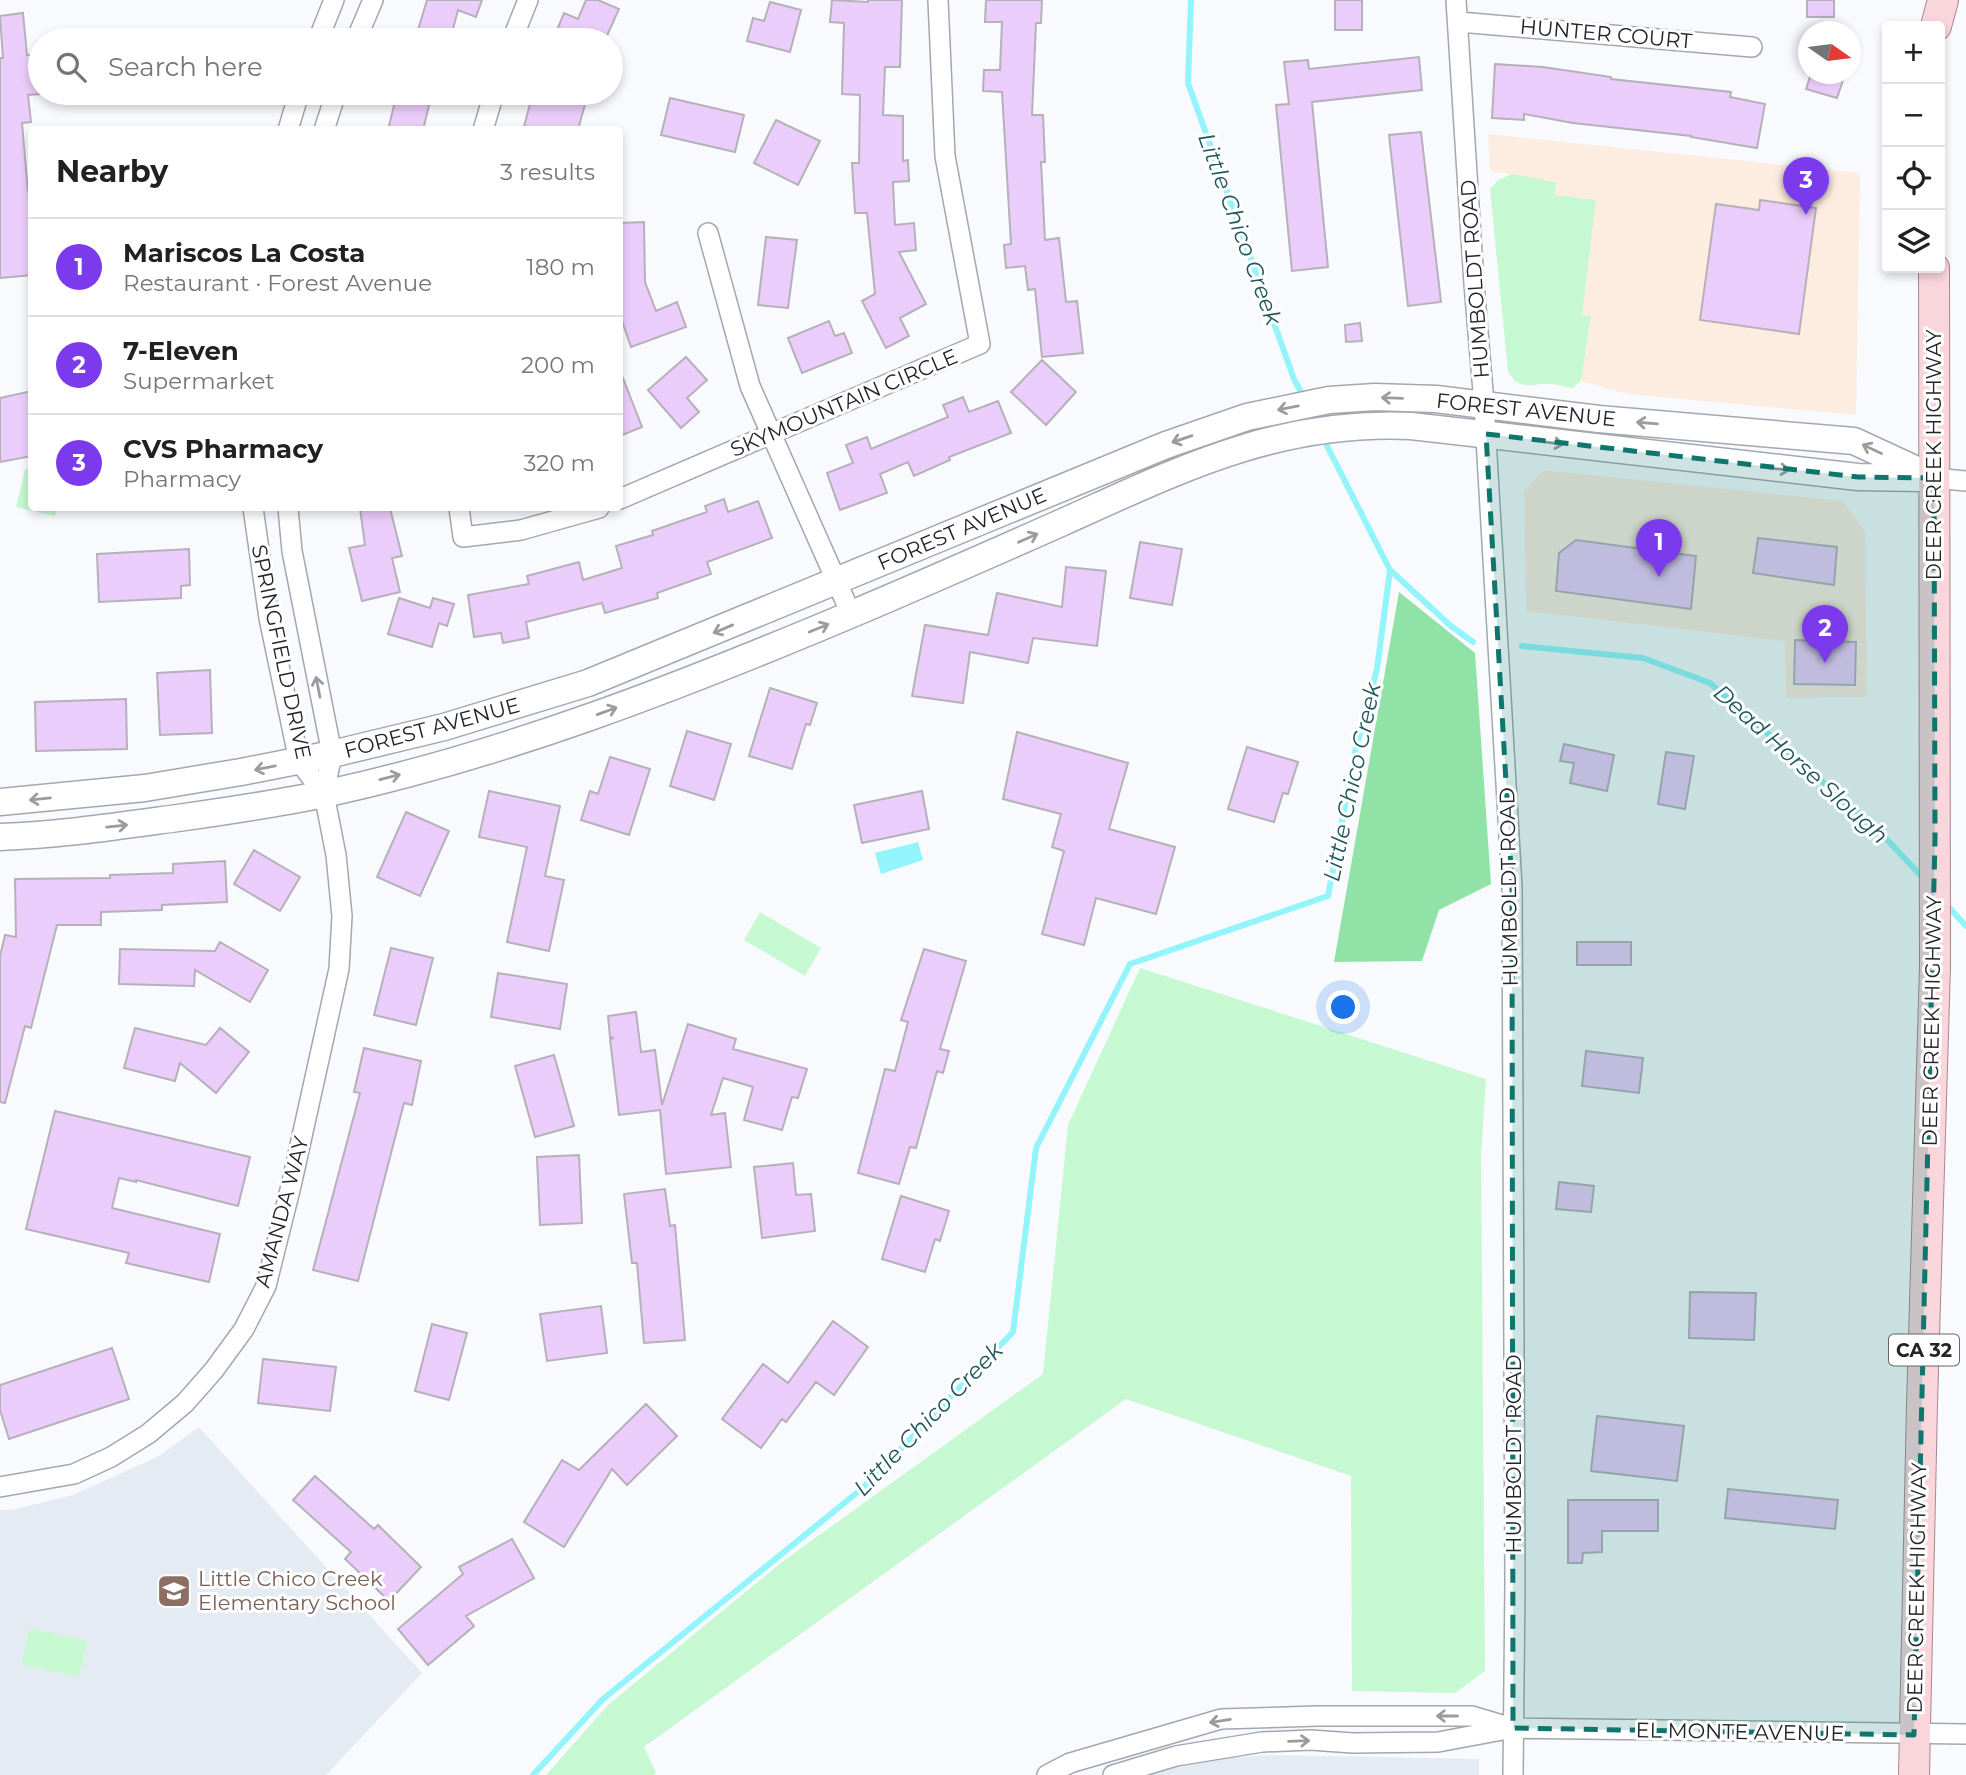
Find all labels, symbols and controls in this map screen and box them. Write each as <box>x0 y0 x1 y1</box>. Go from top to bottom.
street label: HUNTER COURT <box>1519 14 1693 53</box>
north arrow <box>1798 21 1861 84</box>
map controls <box>1882 21 1945 273</box>
button: + <box>1882 21 1945 84</box>
search box <box>28 28 623 105</box>
icon: search <box>52 48 90 86</box>
text: Search here <box>108 51 263 83</box>
button: − <box>1882 84 1945 147</box>
water label: Little Chico Creek <box>1192 129 1288 330</box>
button: locate <box>1882 147 1945 210</box>
text: Nearby <box>56 153 168 190</box>
pin: 3 <box>1783 157 1829 215</box>
text: 3 results <box>500 158 595 186</box>
street label: HUMBOLDT ROAD <box>1455 179 1494 379</box>
button: layers <box>1882 210 1945 273</box>
text: Mariscos La Costa <box>123 237 365 269</box>
text: 1 <box>74 253 84 281</box>
text: 180 m <box>526 253 595 281</box>
text: Restaurant · Forest Avenue <box>123 269 432 297</box>
street label: DEER CREEK HIGHWAY <box>1921 329 1946 581</box>
text: 7-Eleven <box>123 335 239 367</box>
street label: SKYMOUNTAIN CIRCLE <box>726 343 961 462</box>
text: 2 <box>72 351 86 379</box>
text: 200 m <box>521 351 595 379</box>
text: Supermarket <box>123 367 275 395</box>
street label: FOREST AVENUE <box>1435 388 1617 431</box>
one-way arrow <box>1380 391 1403 404</box>
one-way arrow <box>1277 402 1300 416</box>
one-way arrow <box>1637 416 1659 429</box>
text: CVS Pharmacy <box>123 433 323 465</box>
one-way arrow <box>1172 434 1194 446</box>
one-way arrow <box>1541 437 1564 450</box>
one-way arrow <box>1862 442 1883 456</box>
text: 3 <box>72 449 86 477</box>
text: 320 m <box>523 449 595 477</box>
one-way arrow <box>1768 462 1790 475</box>
text: Pharmacy <box>123 465 241 493</box>
street label: FOREST AVENUE <box>874 482 1050 575</box>
pin: 1 <box>1636 519 1682 577</box>
one-way arrow <box>1017 531 1038 544</box>
street label: SPRINGFIELD DRIVE <box>247 542 316 761</box>
pin: 2 <box>1802 605 1848 663</box>
one-way arrow <box>808 620 829 633</box>
one-way arrow <box>713 623 734 636</box>
one-way arrow <box>311 677 325 699</box>
water label: Dead Horse Slough <box>1708 678 1894 850</box>
water label: Little Chico Creek <box>1317 679 1387 884</box>
street label: FOREST AVENUE <box>341 692 522 763</box>
one-way arrow <box>596 704 618 716</box>
one-way arrow <box>254 761 277 775</box>
one-way arrow <box>378 770 401 783</box>
street label: HUMBOLDT ROAD <box>1494 787 1523 987</box>
one-way arrow <box>29 793 51 806</box>
one-way arrow <box>105 819 127 832</box>
street label: DEER CREEK HIGHWAY <box>1917 895 1946 1147</box>
your location <box>1326 990 1360 1024</box>
street label: AMANDA WAY <box>249 1133 314 1290</box>
road number: CA 32 <box>1889 1334 1959 1366</box>
water label: Little Chico Creek <box>848 1335 1009 1502</box>
street label: HUMBOLDT ROAD <box>1501 1354 1526 1554</box>
street label: DEER CREEK HIGHWAY <box>1902 1462 1931 1714</box>
place label: Little Chico Creek Elementary School <box>198 1566 396 1615</box>
school or university icon: Little Chico Creek Elementary School <box>155 1572 193 1610</box>
one-way arrow <box>1435 1709 1458 1723</box>
one-way arrow <box>1209 1715 1232 1728</box>
street label: EL MONTE AVENUE <box>1635 1717 1845 1746</box>
one-way arrow <box>1288 1734 1311 1747</box>

